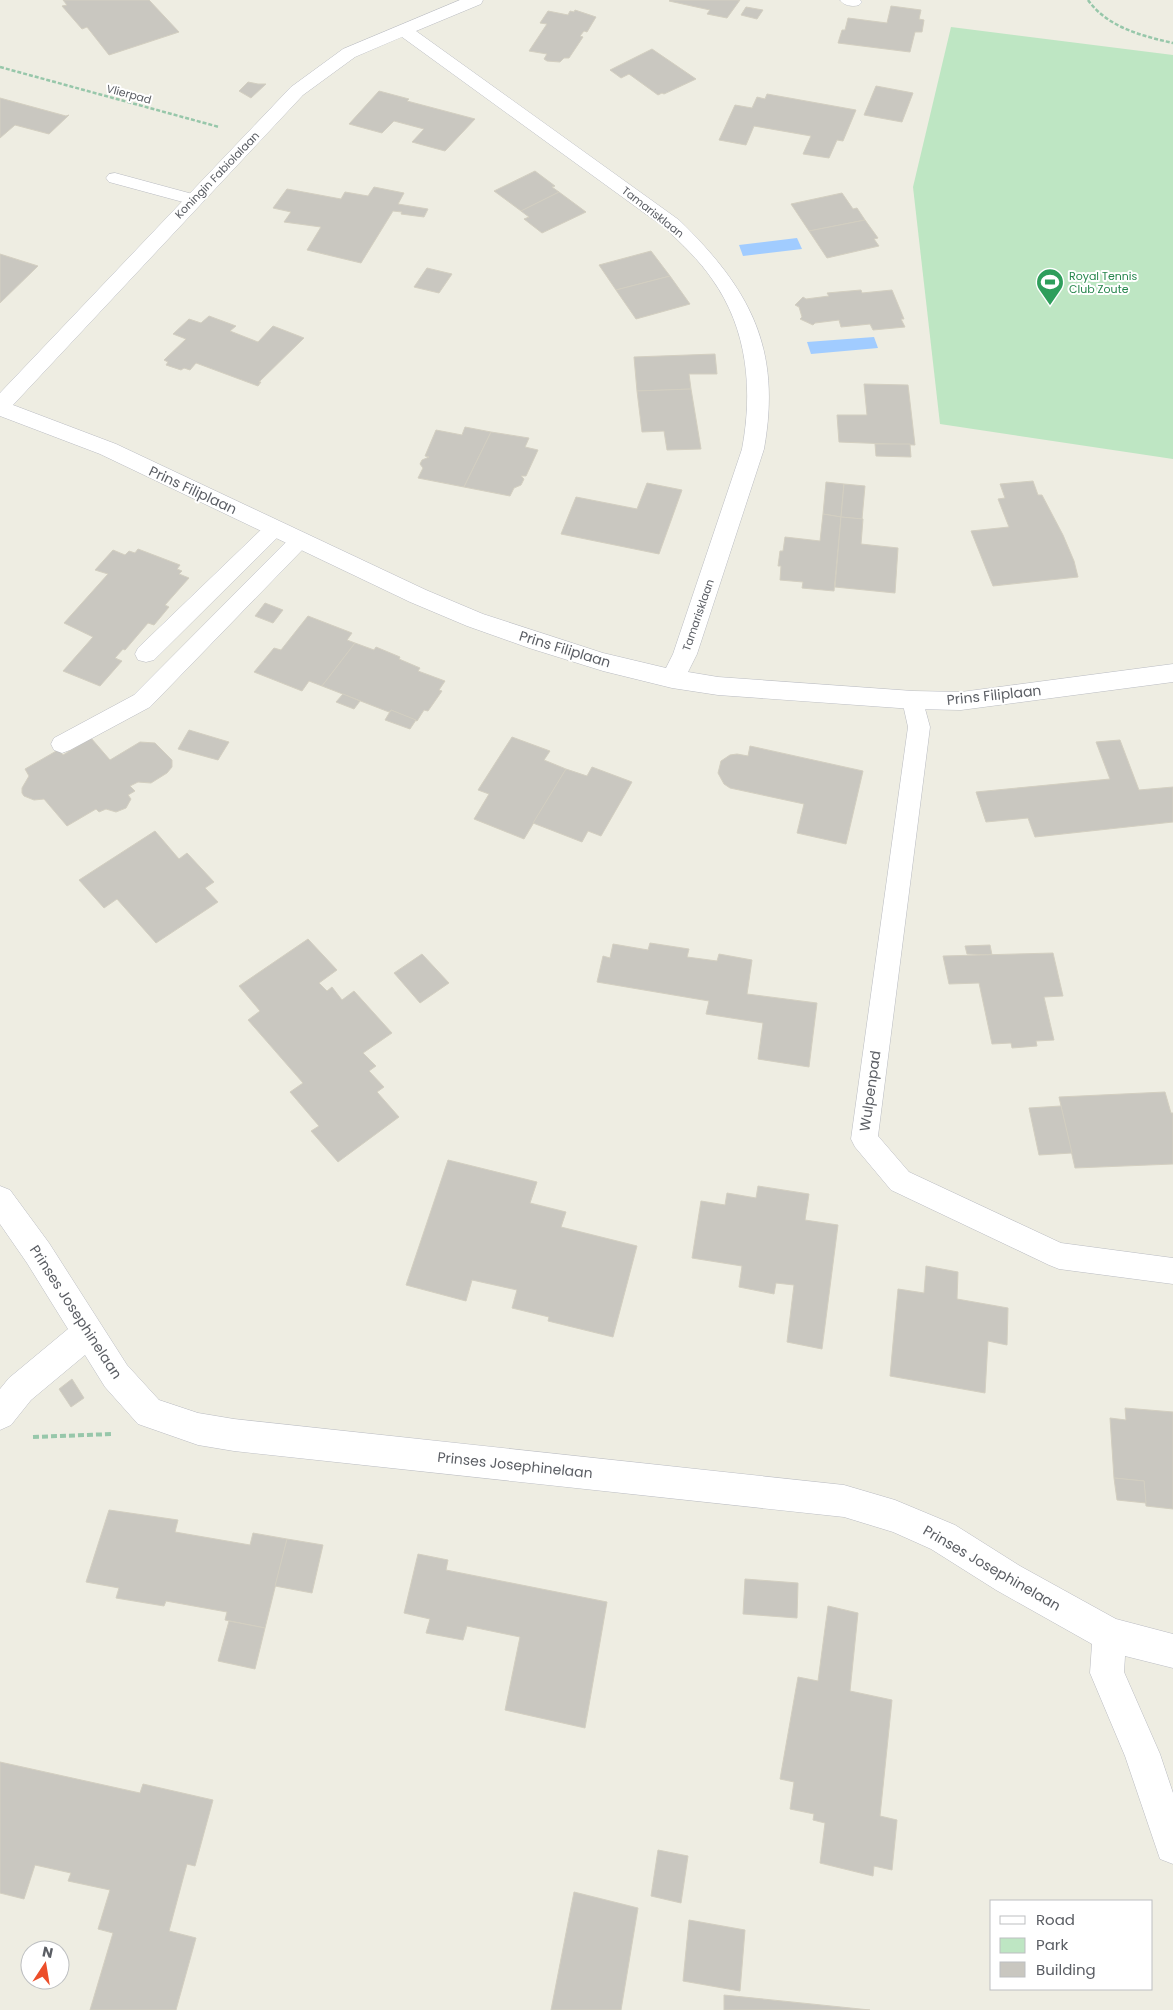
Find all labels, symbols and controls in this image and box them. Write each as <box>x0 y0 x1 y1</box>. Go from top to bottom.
street label: Vlierpad <box>105 80 153 108</box>
street label: Koningin Fabiolalaan <box>171 128 263 222</box>
street label: Tamarisklaan <box>619 183 687 241</box>
sports icon: Royal Tennis Club Zoute <box>1035 267 1065 306</box>
place label: Royal Tennis Club Zoute <box>1069 268 1138 297</box>
street label: Prins Filiplaan <box>146 461 240 519</box>
street label: Tamarisklaan <box>678 577 718 653</box>
street label: Prins Filiplaan <box>517 626 613 672</box>
street label: Prins Filiplaan <box>946 680 1042 710</box>
street label: Wulpenpad <box>854 1049 886 1133</box>
street label: Prinses Josephinelaan <box>25 1241 127 1383</box>
street label: Prinses Josephinelaan <box>436 1447 594 1483</box>
street label: Prinses Josephinelaan <box>919 1520 1065 1616</box>
legend <box>990 1900 1153 1990</box>
text: Road <box>1036 1909 1075 1930</box>
text: Park <box>1036 1934 1068 1955</box>
north arrow <box>20 1940 70 1990</box>
text: N <box>40 1941 55 1963</box>
text: Building <box>1036 1959 1096 1980</box>

